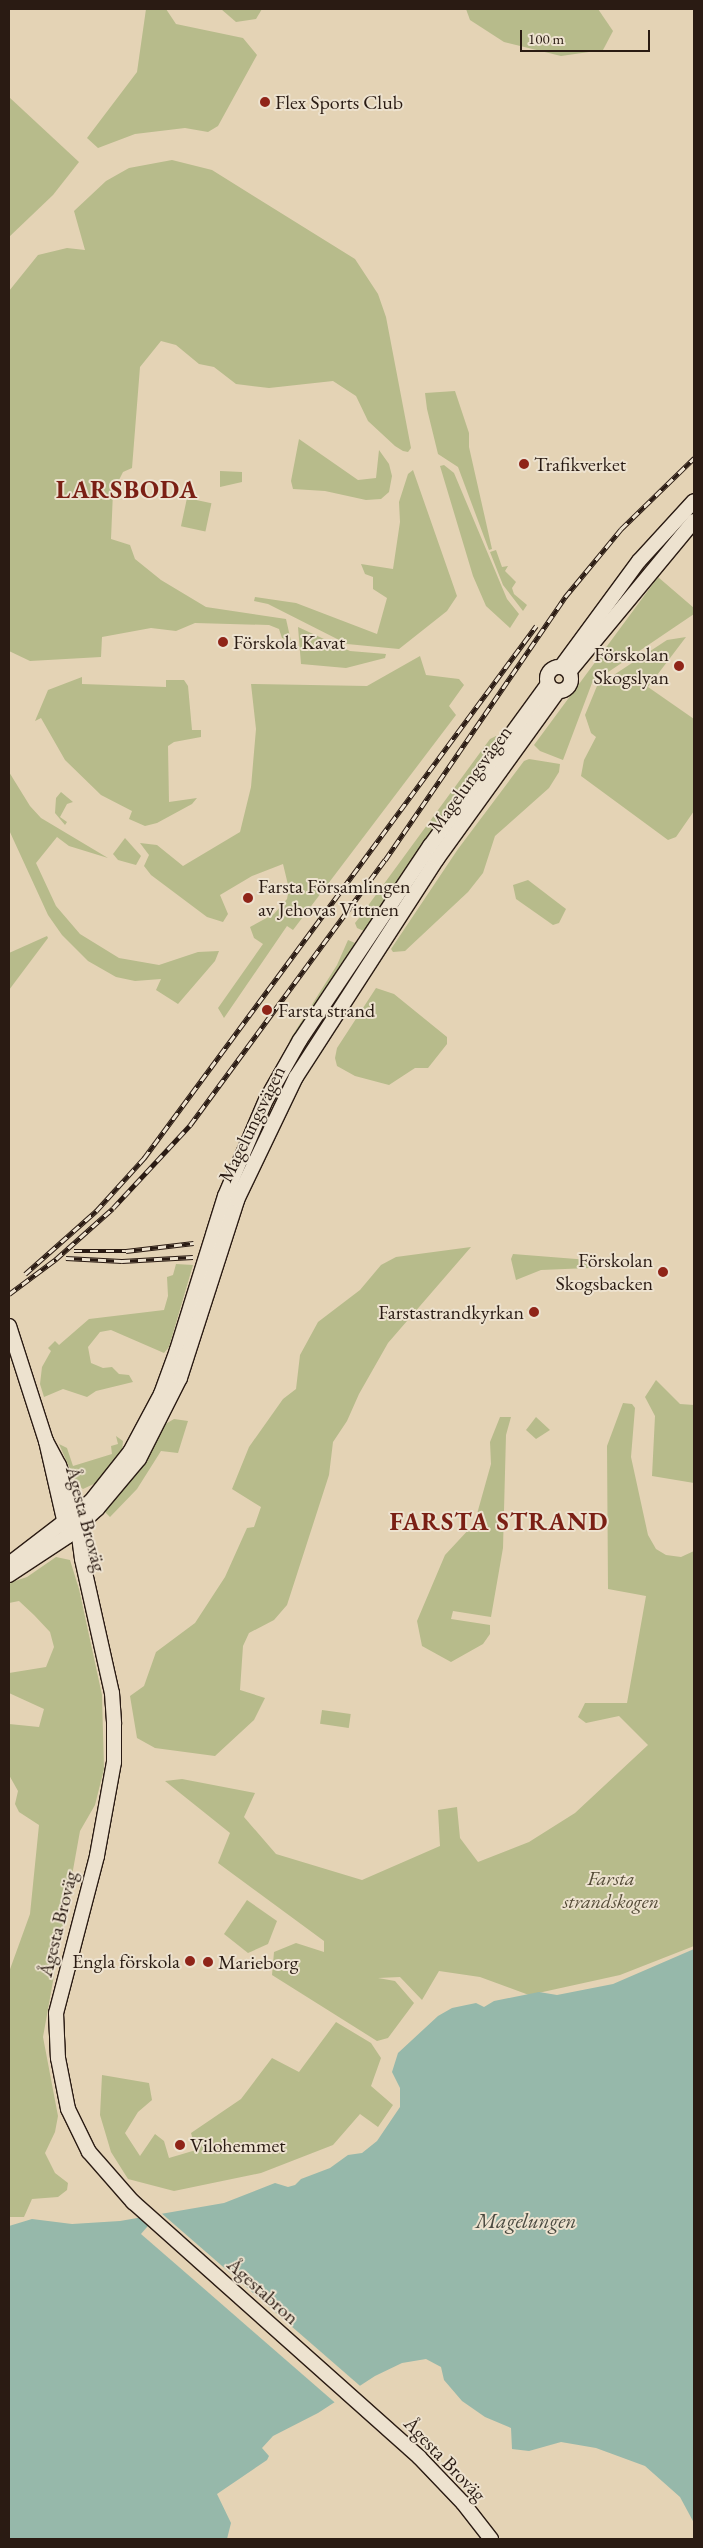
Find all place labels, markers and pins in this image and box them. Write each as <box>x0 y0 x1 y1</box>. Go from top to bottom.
place label: Flex Sports Club <box>275 90 403 114</box>
marker: Flex Sports Club <box>259 96 271 108</box>
place label: Trafikverket <box>534 452 626 476</box>
marker: Trafikverket <box>518 458 530 470</box>
place label: Förskola Kavat <box>233 630 345 654</box>
marker: Förskola Kavat <box>217 636 229 648</box>
place label: Förskolan Skogslyan <box>593 642 669 689</box>
marker: Förskolan Skogslyan <box>673 660 685 672</box>
place label: Farsta Församlingen av Jehovas Vittnen <box>258 874 411 921</box>
marker: Farsta Församlingen av Jehovas Vittnen <box>242 892 254 904</box>
place label: Farsta strand <box>278 998 375 1022</box>
marker: Farsta strand <box>260 1003 274 1017</box>
place label: Förskolan Skogsbacken <box>556 1248 653 1295</box>
marker: Förskolan Skogsbacken <box>657 1266 669 1278</box>
place label: Farstastrandkyrkan <box>378 1300 524 1324</box>
marker: Farstastrandkyrkan <box>528 1306 540 1318</box>
place label: Engla förskola <box>72 1949 180 1973</box>
place label: Marieborg <box>218 1950 299 1974</box>
marker: Engla förskola <box>184 1955 196 1967</box>
marker: Marieborg <box>202 1956 214 1968</box>
place label: Vilohemmet <box>190 2133 286 2157</box>
marker: Vilohemmet <box>174 2139 186 2151</box>

